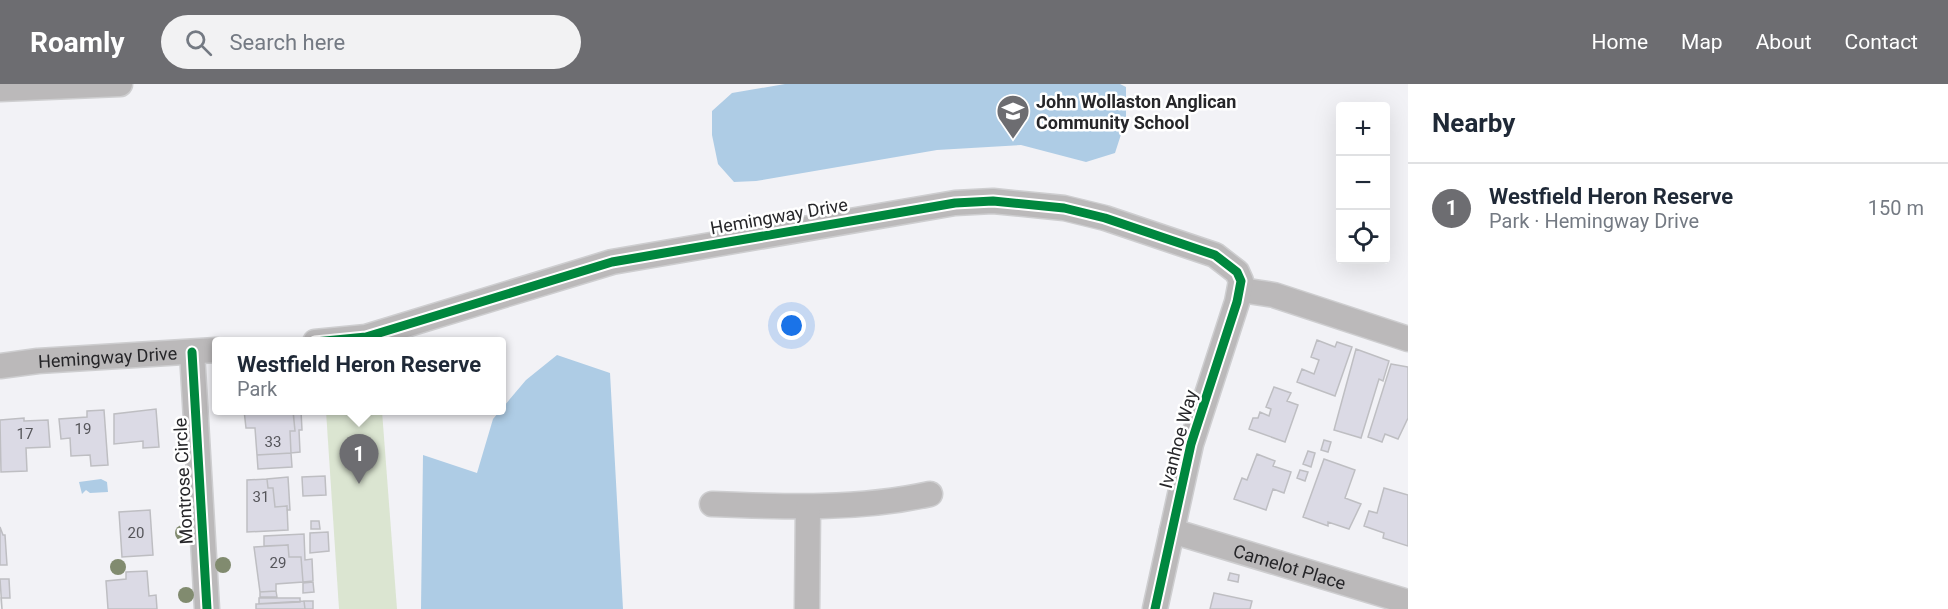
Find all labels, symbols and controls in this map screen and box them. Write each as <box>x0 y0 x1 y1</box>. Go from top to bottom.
search box <box>161 15 581 69</box>
text: Roamly <box>30 26 125 59</box>
icon: search <box>182 26 215 59</box>
text: Search here <box>230 30 345 55</box>
text: Home <box>1592 30 1648 54</box>
text: Map <box>1681 30 1723 54</box>
text: About <box>1756 30 1812 54</box>
text: Contact <box>1845 30 1918 54</box>
place label: John Wollaston Anglican Community School <box>1036 91 1236 133</box>
school or university icon: John Wollaston Anglican Community School <box>995 93 1031 140</box>
map controls <box>1336 102 1390 264</box>
button: + <box>1336 102 1390 156</box>
text: Nearby <box>1432 108 1515 138</box>
button: − <box>1336 156 1390 210</box>
text: Westfield Heron Reserve <box>1489 184 1733 209</box>
street label: Hemingway Drive <box>709 194 849 238</box>
text: 1 <box>1446 196 1457 220</box>
text: 150 m <box>1868 196 1924 220</box>
text: Park · Hemingway Drive <box>1489 209 1699 233</box>
button: locate <box>1336 210 1390 264</box>
your location <box>777 311 806 340</box>
popup <box>212 337 506 415</box>
street label: Hemingway Drive <box>37 342 178 371</box>
text: Westfield Heron Reserve <box>237 352 481 377</box>
text: Park <box>237 377 277 401</box>
street label: Ivanhoe Way <box>1155 387 1201 491</box>
street label: Montrose Circle <box>169 417 197 545</box>
house number: 19 <box>75 420 91 438</box>
house number: 17 <box>17 425 33 443</box>
house number: 33 <box>265 433 281 451</box>
pin: 1 <box>340 434 378 484</box>
house number: 31 <box>253 488 269 506</box>
house number: 20 <box>128 524 144 542</box>
street label: Camelot Place <box>1231 540 1349 593</box>
house number: 29 <box>270 554 286 572</box>

